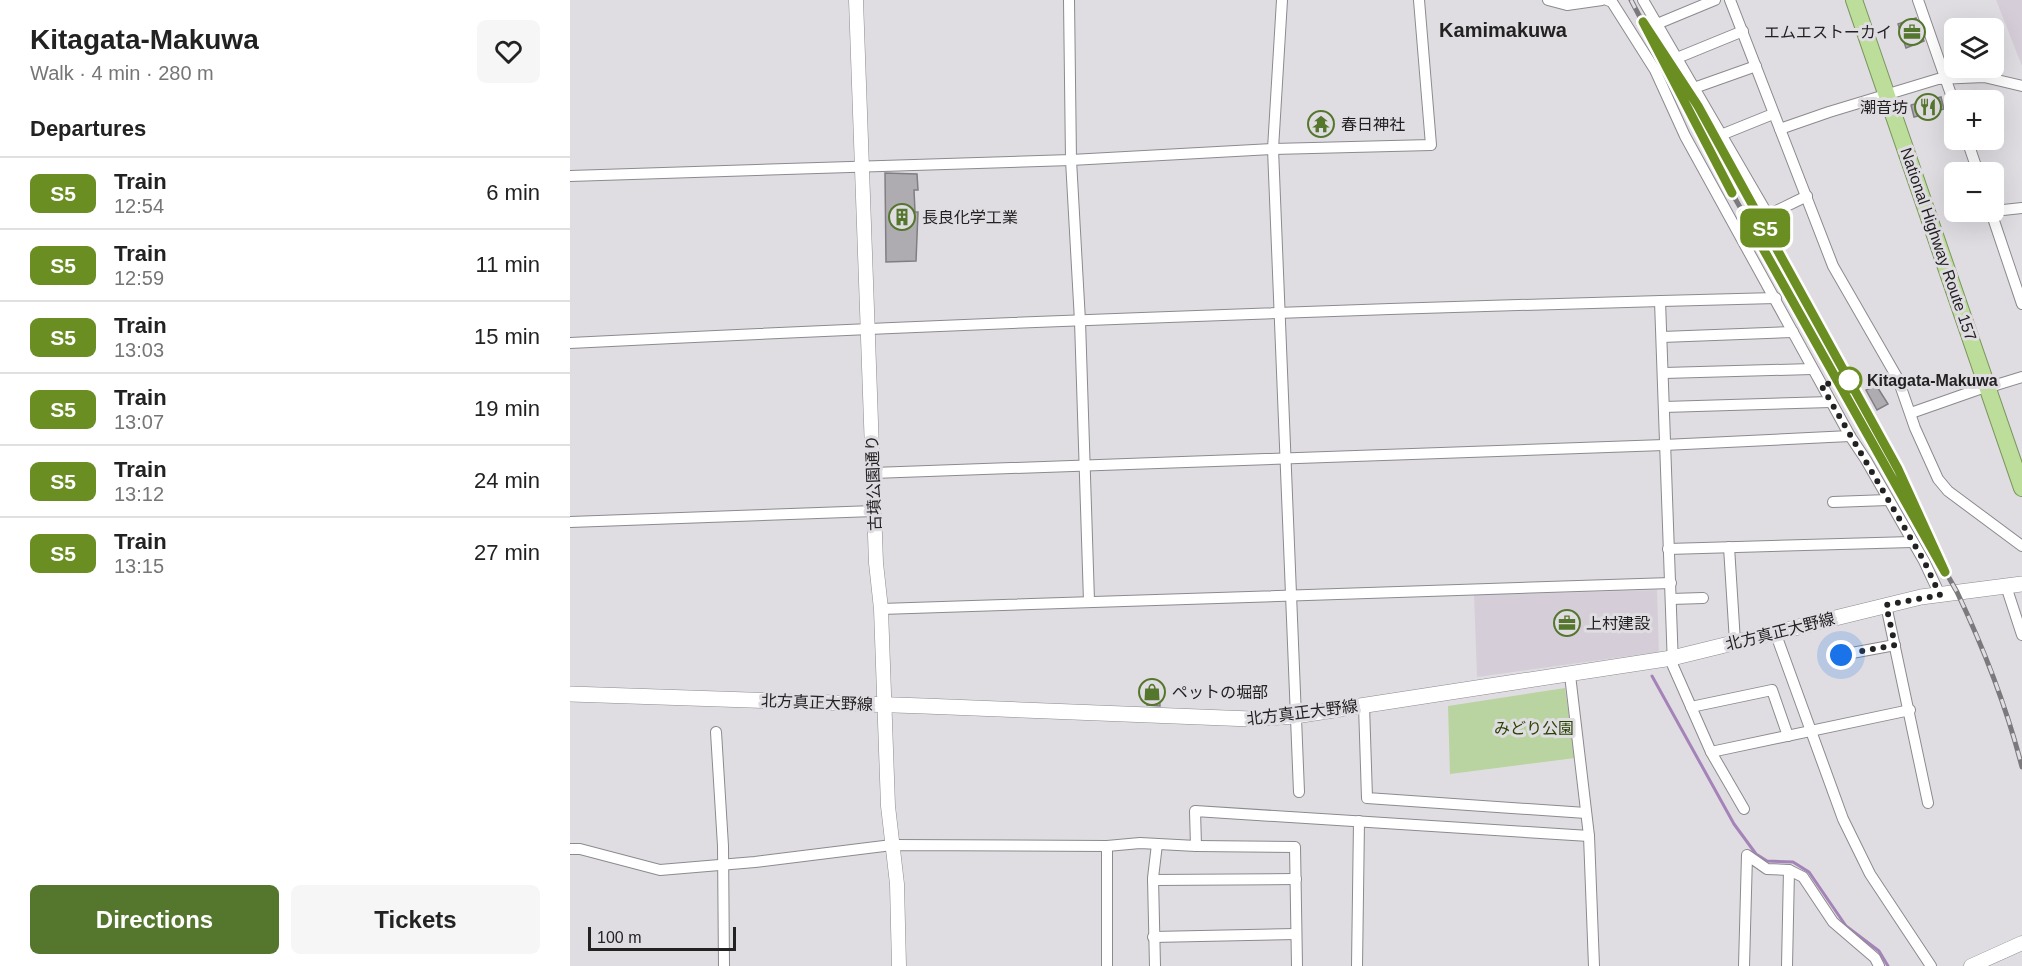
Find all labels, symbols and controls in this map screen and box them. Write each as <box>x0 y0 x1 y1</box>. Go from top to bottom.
office icon: エムエストーカイ <box>1897 17 1927 47</box>
map controls <box>1944 18 2004 222</box>
button: layers <box>1944 18 2004 78</box>
district label: Kamimakuwa <box>1439 19 1568 41</box>
button: heart <box>477 20 540 83</box>
text: Kitagata-Makuwa <box>30 24 259 55</box>
place label: エムエストーカイ <box>1764 24 1892 41</box>
text: Walk · 4 min · 280 m <box>30 62 214 84</box>
button: + <box>1944 90 2004 150</box>
restaurant icon: 潮音坊 <box>1913 92 1943 122</box>
place label: 潮音坊 <box>1860 99 1908 116</box>
temple icon: 春日神社 <box>1306 109 1336 139</box>
text: Departures <box>30 116 146 141</box>
place label: 春日神社 <box>1341 116 1405 133</box>
street label: National Highway Route 157 <box>1897 146 1980 343</box>
button: − <box>1944 162 2004 222</box>
text: Train <box>114 169 167 194</box>
text: 6 min <box>486 180 540 205</box>
text: S5 <box>50 182 76 205</box>
text: 12:54 <box>114 195 164 217</box>
building icon: 長良化学工業 <box>887 202 917 232</box>
line badge: S5 <box>1738 208 1792 248</box>
place label: 長良化学工業 <box>922 209 1018 226</box>
text: S5 <box>1752 217 1778 240</box>
text: Train <box>114 241 167 266</box>
text: 11 min <box>476 252 540 277</box>
text: S5 <box>50 254 76 277</box>
text: 12:59 <box>114 267 164 289</box>
text: Train <box>114 313 167 338</box>
text: 15 min <box>474 324 540 349</box>
text: S5 <box>50 326 76 349</box>
text: 13:03 <box>114 339 164 361</box>
marker: Kitagata-Makuwa <box>1836 367 1862 393</box>
place label: Kitagata-Makuwa <box>1867 372 1998 389</box>
text: Train <box>114 385 167 410</box>
text: 19 min <box>474 396 540 421</box>
text: S5 <box>50 398 76 421</box>
text: 13:07 <box>114 411 164 433</box>
street label: 古墳公園通り <box>863 435 884 531</box>
text: Train <box>114 457 167 482</box>
text: 24 min <box>474 468 540 493</box>
text: S5 <box>50 470 76 493</box>
text: 13:12 <box>114 483 164 505</box>
text: Train <box>114 529 167 554</box>
text: 27 min <box>474 540 540 565</box>
text: S5 <box>50 542 76 565</box>
text: 13:15 <box>114 555 164 577</box>
office icon: 上村建設 <box>1552 608 1582 638</box>
street label: 北方真正大野線 <box>1724 610 1837 653</box>
place label: 上村建設 <box>1586 615 1650 632</box>
your location <box>1826 640 1856 670</box>
shop icon: ペットの堀部 <box>1137 677 1167 707</box>
place label: ペットの堀部 <box>1172 684 1268 701</box>
street label: 北方真正大野線 <box>761 692 873 713</box>
street label: 北方真正大野線 <box>1245 697 1359 728</box>
park label: みどり公園 <box>1494 720 1574 737</box>
button: Directions <box>30 885 279 954</box>
button: Tickets <box>291 885 540 954</box>
scale bar <box>588 924 736 952</box>
text: 100 m <box>597 929 641 946</box>

